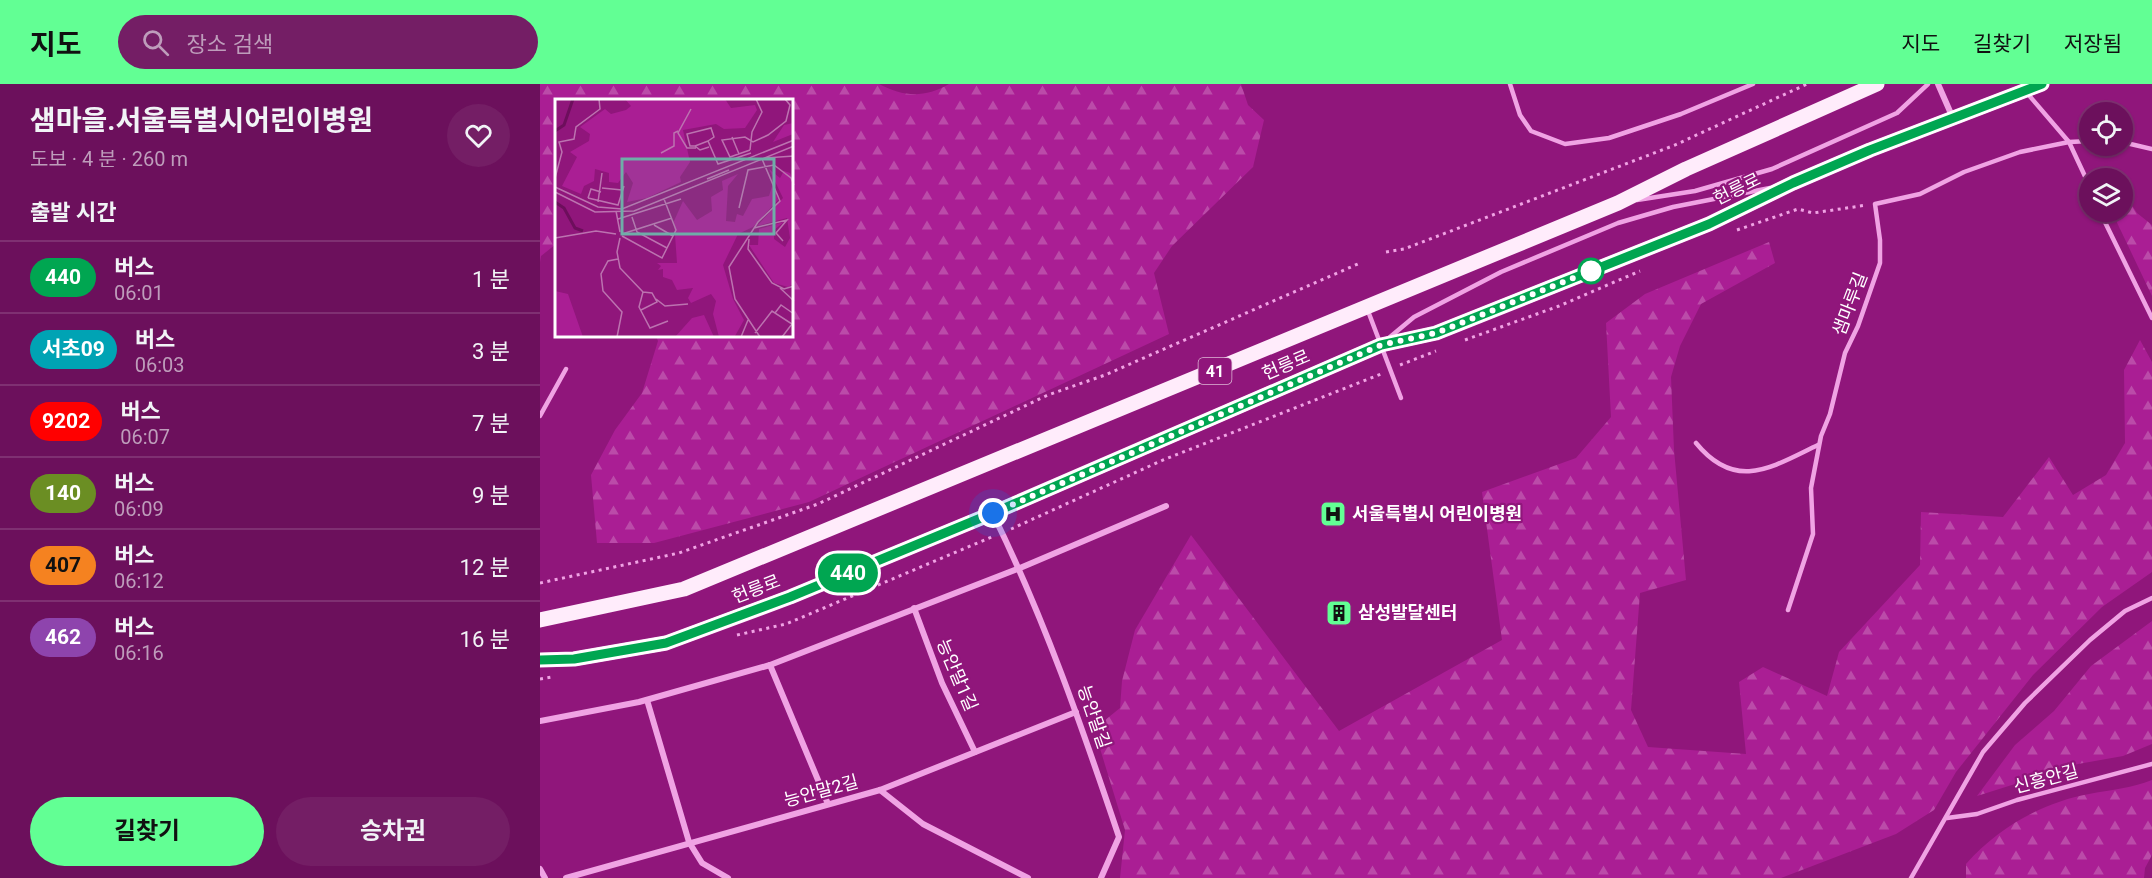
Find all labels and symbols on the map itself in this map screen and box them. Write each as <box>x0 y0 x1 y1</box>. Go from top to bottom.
inset map <box>555 99 794 338</box>
street label: 헌릉로 <box>1710 168 1764 209</box>
unlabelled marker <box>1578 258 1604 284</box>
street label: 샘마루길 <box>1828 269 1871 339</box>
street label: 헌릉로 <box>1259 345 1313 384</box>
road number: 41 <box>1198 358 1232 384</box>
your location <box>978 498 1008 528</box>
hospital icon: 서울특별시 어린이병원 <box>1318 499 1348 529</box>
place label: 서울특별시 어린이병원 <box>1352 503 1522 524</box>
line badge: 440 <box>814 554 882 592</box>
street label: 헌릉로 <box>729 570 783 607</box>
building icon: 삼성발달센터 <box>1324 598 1354 628</box>
place label: 삼성발달센터 <box>1358 602 1457 623</box>
street label: 능안말1길 <box>933 636 982 714</box>
street label: 능안말길 <box>1074 682 1115 752</box>
street label: 신흥안길 <box>2011 760 2081 797</box>
street label: 능안말2길 <box>781 770 860 811</box>

